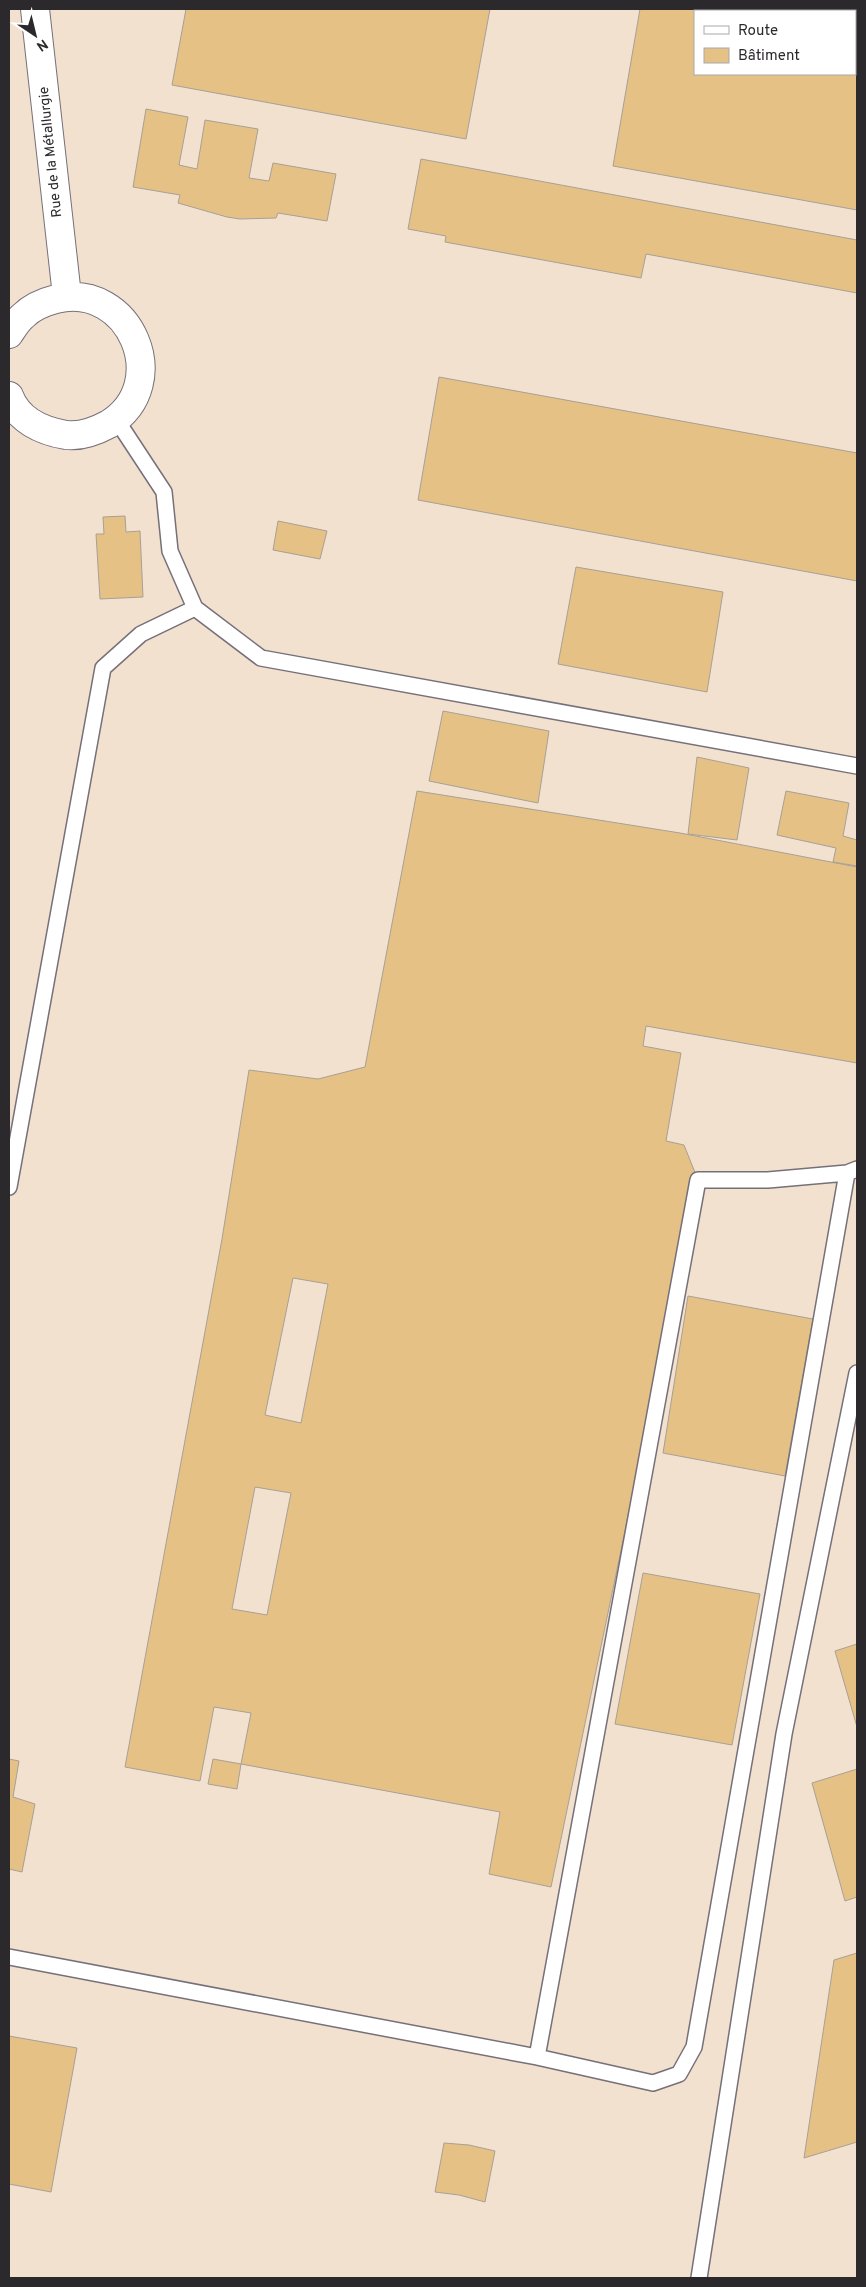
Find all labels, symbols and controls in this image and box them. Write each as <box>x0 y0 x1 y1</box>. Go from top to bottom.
north arrow <box>10 10 60 60</box>
legend <box>694 10 856 75</box>
text: Route <box>738 22 778 41</box>
text: N <box>33 35 51 54</box>
text: Bâtiment <box>738 47 800 66</box>
street label: Rue de la Métallurgie <box>36 86 66 218</box>

